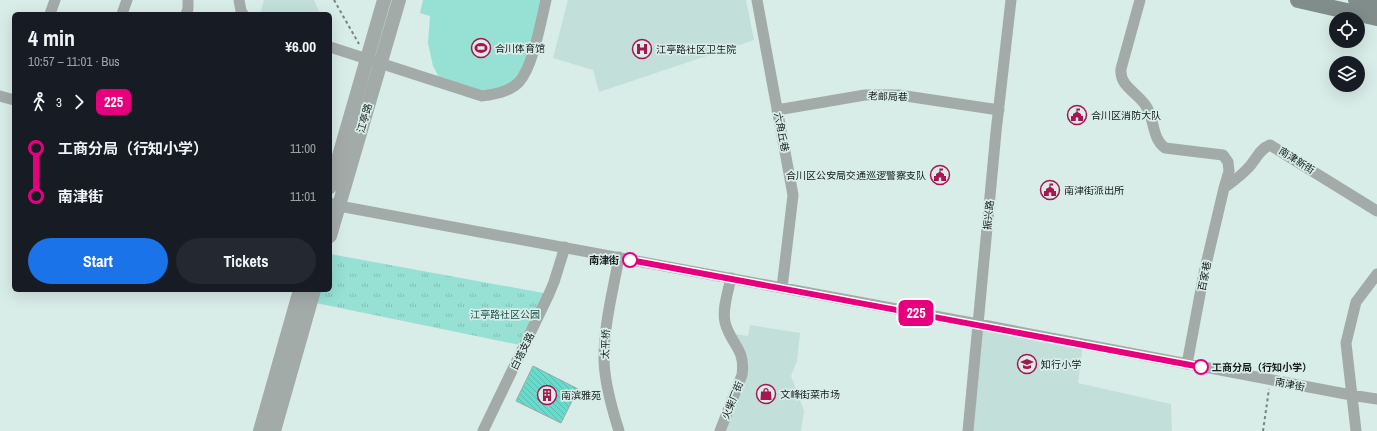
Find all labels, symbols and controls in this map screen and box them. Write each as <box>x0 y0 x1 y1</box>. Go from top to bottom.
map controls <box>1329 12 1365 92</box>
button: locate <box>1329 12 1365 48</box>
text: 4 min <box>28 23 75 53</box>
text: ¥6.00 <box>285 36 316 57</box>
sports icon: 合川体育馆 <box>470 37 492 59</box>
hospital icon: 江亭路社区卫生院 <box>631 38 653 60</box>
place label: 合川体育馆 <box>495 42 545 55</box>
place label: 江亭路社区卫生院 <box>656 43 736 56</box>
text: 10:57 – 11:01 · Bus <box>28 53 120 70</box>
button: layers <box>1329 56 1365 92</box>
street label: 老邮局巷 <box>868 89 908 104</box>
icon: walk <box>28 91 50 113</box>
icon: forward <box>68 91 90 113</box>
text: 225 <box>104 93 123 111</box>
text: 3 <box>56 94 62 111</box>
street label: 江亭路 <box>354 102 375 134</box>
public building icon: 合川区消防大队 <box>1066 104 1088 126</box>
place label: 合川区消防大队 <box>1091 109 1161 122</box>
street label: 六角丘巷 <box>771 111 792 153</box>
text: 工商分局（行知小学） <box>58 138 208 159</box>
text: 11:00 <box>290 140 316 157</box>
street label: 南津新街 <box>1276 144 1317 177</box>
public building icon: 合川区公安局交通巡逻警察支队 <box>929 164 951 186</box>
place label: 合川区公安局交通巡逻警察支队 <box>786 169 926 182</box>
public building icon: 南津街派出所 <box>1039 179 1061 201</box>
place label: 南津街派出所 <box>1064 184 1124 197</box>
text: 南津街 <box>58 186 103 207</box>
text: 11:01 <box>290 188 316 205</box>
street label: 振兴路 <box>980 199 997 231</box>
button: Start <box>28 238 168 284</box>
button: Tickets <box>176 238 316 284</box>
marker: 南津街 <box>622 252 638 268</box>
place label: 南津街 <box>589 254 619 267</box>
street label: 百家巷 <box>1195 260 1214 292</box>
line badge: 225 <box>893 300 939 326</box>
text: 225 <box>906 304 926 322</box>
park label: 江亭路社区公园 <box>470 308 540 321</box>
street label: 太平桥 <box>598 329 613 359</box>
street label: 白塔支路 <box>508 330 537 372</box>
school or university icon: 知行小学 <box>1016 353 1038 375</box>
place label: 知行小学 <box>1041 358 1081 371</box>
marker: 工商分局（行知小学） <box>1193 359 1209 375</box>
place label: 工商分局（行知小学） <box>1212 361 1312 374</box>
street label: 南津街 <box>1274 375 1306 394</box>
street label: 火柴厂街 <box>719 379 746 421</box>
shop icon: 文峰街菜市场 <box>755 383 777 405</box>
building icon: 南滨雅苑 <box>536 384 558 406</box>
place label: 文峰街菜市场 <box>780 388 840 401</box>
place label: 南滨雅苑 <box>561 389 601 402</box>

